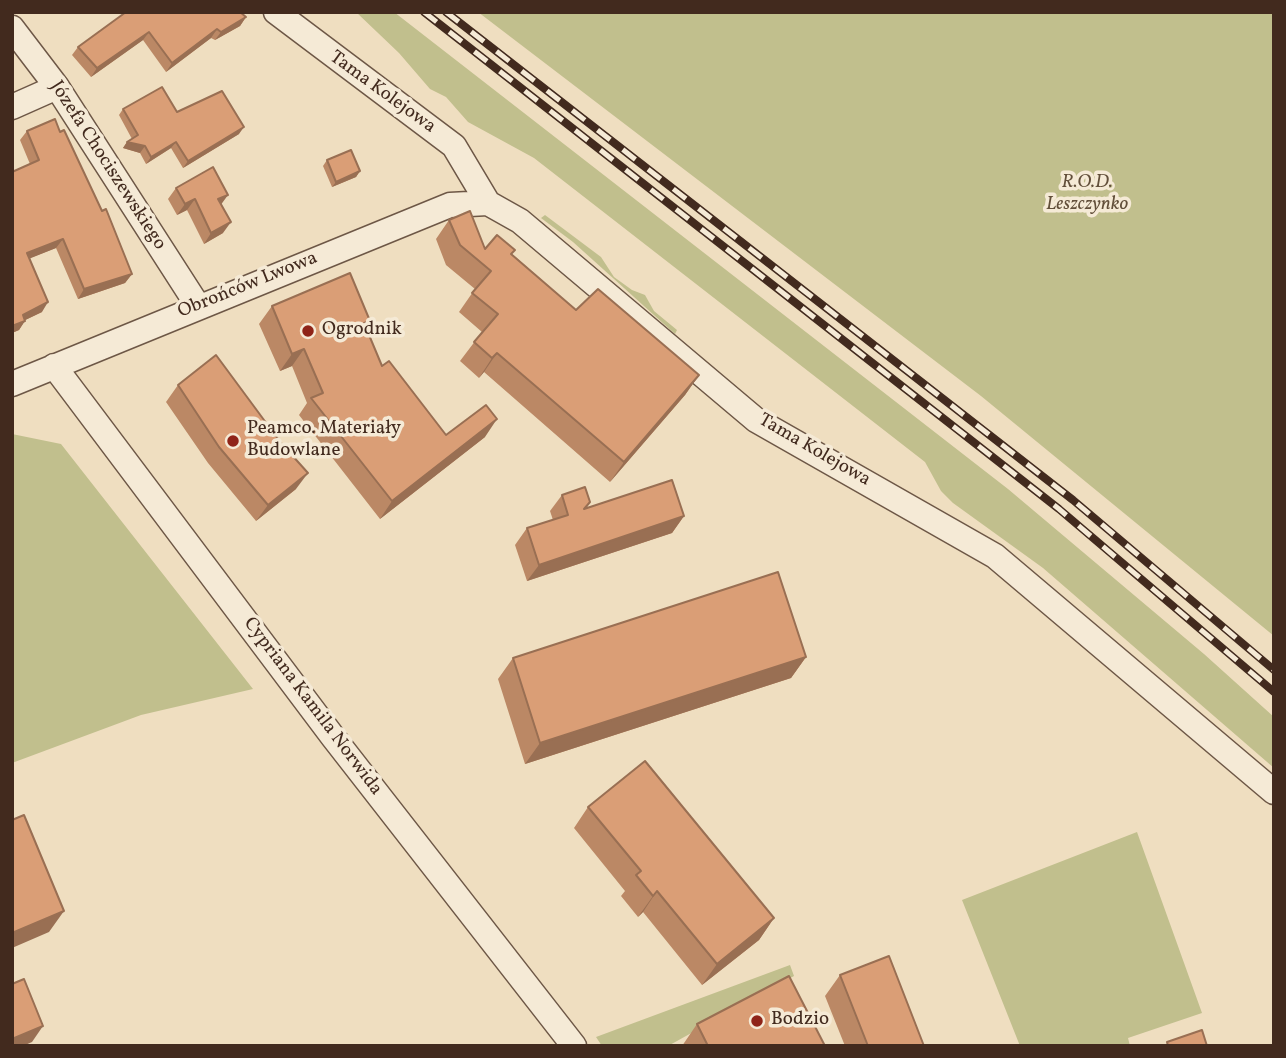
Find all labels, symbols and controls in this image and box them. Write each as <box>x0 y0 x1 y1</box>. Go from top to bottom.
street label: Tama Kolejowa <box>324 47 440 139</box>
street label: Józefa Chociszewskiego <box>44 77 170 255</box>
park label: R.O.D. Leszczynko <box>1046 173 1128 217</box>
street label: Obrońców Lwowa <box>175 248 321 324</box>
place label: Ogrodnik <box>322 320 402 342</box>
marker: Ogrodnik <box>300 323 316 339</box>
street label: Tama Kolejowa <box>754 410 874 492</box>
place label: Peamco. Materiały Budowlane <box>247 419 401 463</box>
marker: Peamco. Materiały Budowlane <box>225 433 241 449</box>
street label: Cypriana Kamila Norwida <box>238 613 386 801</box>
place label: Bodzio <box>771 1010 829 1032</box>
marker: Bodzio <box>749 1013 765 1029</box>

